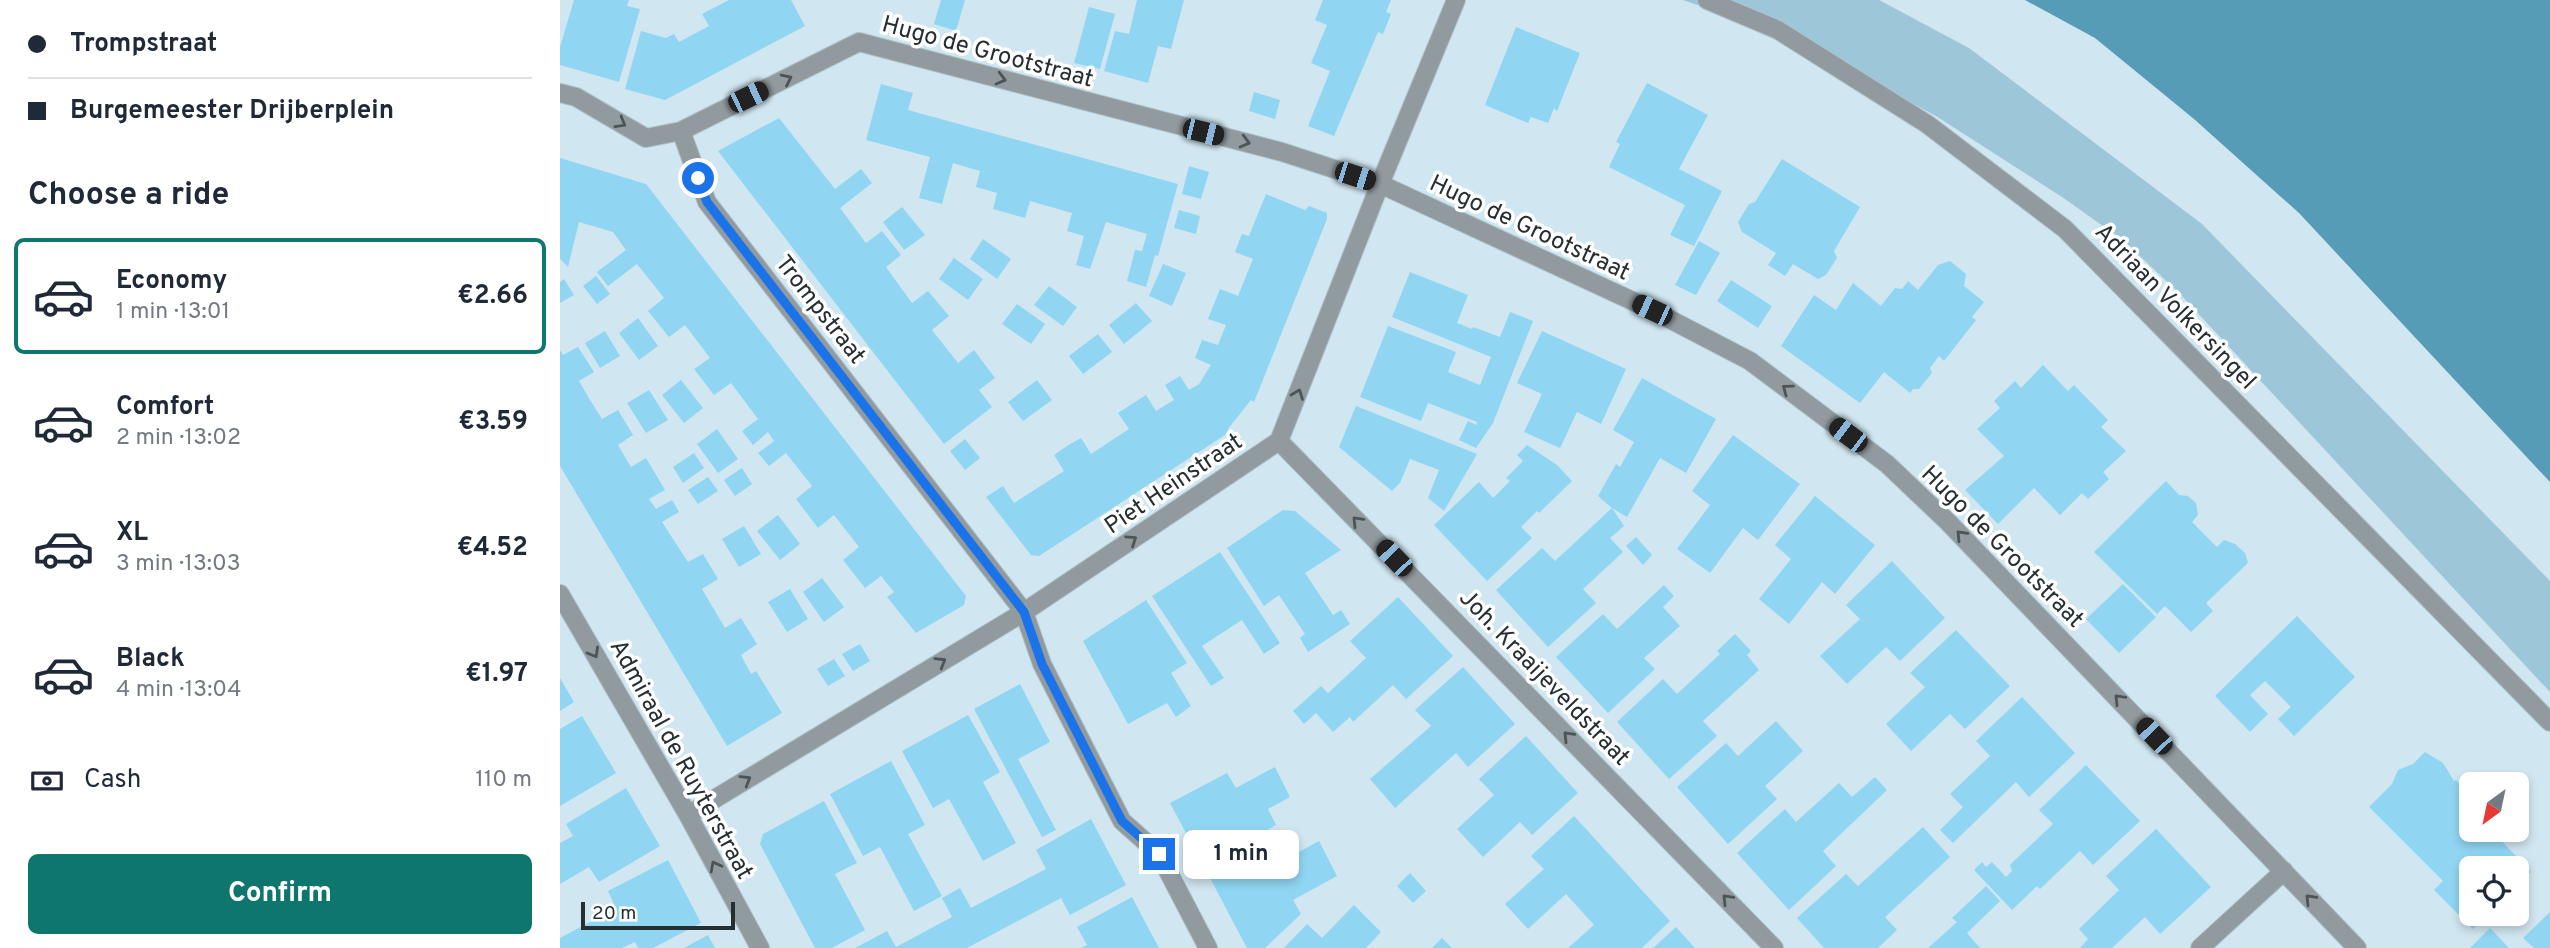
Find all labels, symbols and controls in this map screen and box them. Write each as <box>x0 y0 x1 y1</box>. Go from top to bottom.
street label: Hugo de Grootstraat <box>878 10 1097 96</box>
text: Trompstraat <box>70 28 217 61</box>
one-way arrow <box>995 71 1007 85</box>
one-way arrow <box>779 73 792 87</box>
car <box>725 78 772 116</box>
text: Burgemeester Drijberplein <box>70 95 394 128</box>
one-way arrow <box>613 115 626 128</box>
car <box>1181 117 1226 147</box>
one-way arrow <box>1239 134 1251 148</box>
car <box>1332 160 1379 192</box>
route start <box>682 162 714 194</box>
street label: Hugo de Grootstraat <box>1424 169 1634 288</box>
text: Choose a ride <box>28 176 229 216</box>
street label: Adriaan Volkersingel <box>2087 218 2262 397</box>
street label: Trompstraat <box>768 250 871 371</box>
icon: car <box>32 265 95 328</box>
text: Economy <box>116 265 227 298</box>
text: €2.66 <box>457 280 528 313</box>
car <box>1629 292 1676 328</box>
text: 1 min · 13:01 <box>116 298 230 327</box>
one-way arrow <box>1782 385 1795 397</box>
one-way arrow <box>1289 389 1303 401</box>
icon: car <box>32 391 95 454</box>
text: Comfort <box>116 391 214 424</box>
text: €3.59 <box>458 406 528 439</box>
car <box>1825 414 1872 456</box>
text: 2 min · 13:02 <box>116 424 241 453</box>
street label: Piet Heinstraat <box>1099 427 1249 542</box>
street label: Hugo de Grootstraat <box>1914 460 2089 635</box>
one-way arrow <box>1353 516 1366 529</box>
icon: car <box>32 517 95 580</box>
text: XL <box>116 517 148 550</box>
one-way arrow <box>1956 531 1969 544</box>
text: €4.52 <box>457 532 528 565</box>
one-way arrow <box>1125 535 1138 548</box>
car <box>1372 536 1417 580</box>
text: 3 min · 13:03 <box>116 550 241 579</box>
street label: Joh. Kraaijeveldstraat <box>1452 584 1635 773</box>
street label: Admiraal de Ruyterstraat <box>602 635 759 885</box>
icon: car <box>32 643 95 706</box>
text: Black <box>116 643 185 676</box>
one-way arrow <box>586 646 599 658</box>
text: €1.97 <box>465 658 528 691</box>
one-way arrow <box>933 658 946 671</box>
text: 4 min · 13:04 <box>116 676 241 705</box>
one-way arrow <box>2114 694 2127 707</box>
car <box>2132 714 2177 758</box>
one-way arrow <box>1564 732 1576 744</box>
icon: cash <box>28 762 66 800</box>
text: Cash <box>84 764 141 797</box>
text: 110 m <box>475 766 532 795</box>
north arrow <box>2459 772 2529 842</box>
map controls <box>2459 772 2529 926</box>
one-way arrow <box>739 775 752 788</box>
callout: 1 min <box>1184 830 1299 878</box>
route end <box>1143 838 1175 870</box>
text: 1 min <box>1213 840 1269 869</box>
button: Confirm <box>28 854 532 934</box>
button: locate <box>2459 856 2529 926</box>
one-way arrow <box>710 861 724 874</box>
one-way arrow <box>1722 894 1735 907</box>
one-way arrow <box>2306 894 2319 907</box>
scale bar <box>581 899 735 931</box>
text: 20 m <box>592 902 636 926</box>

